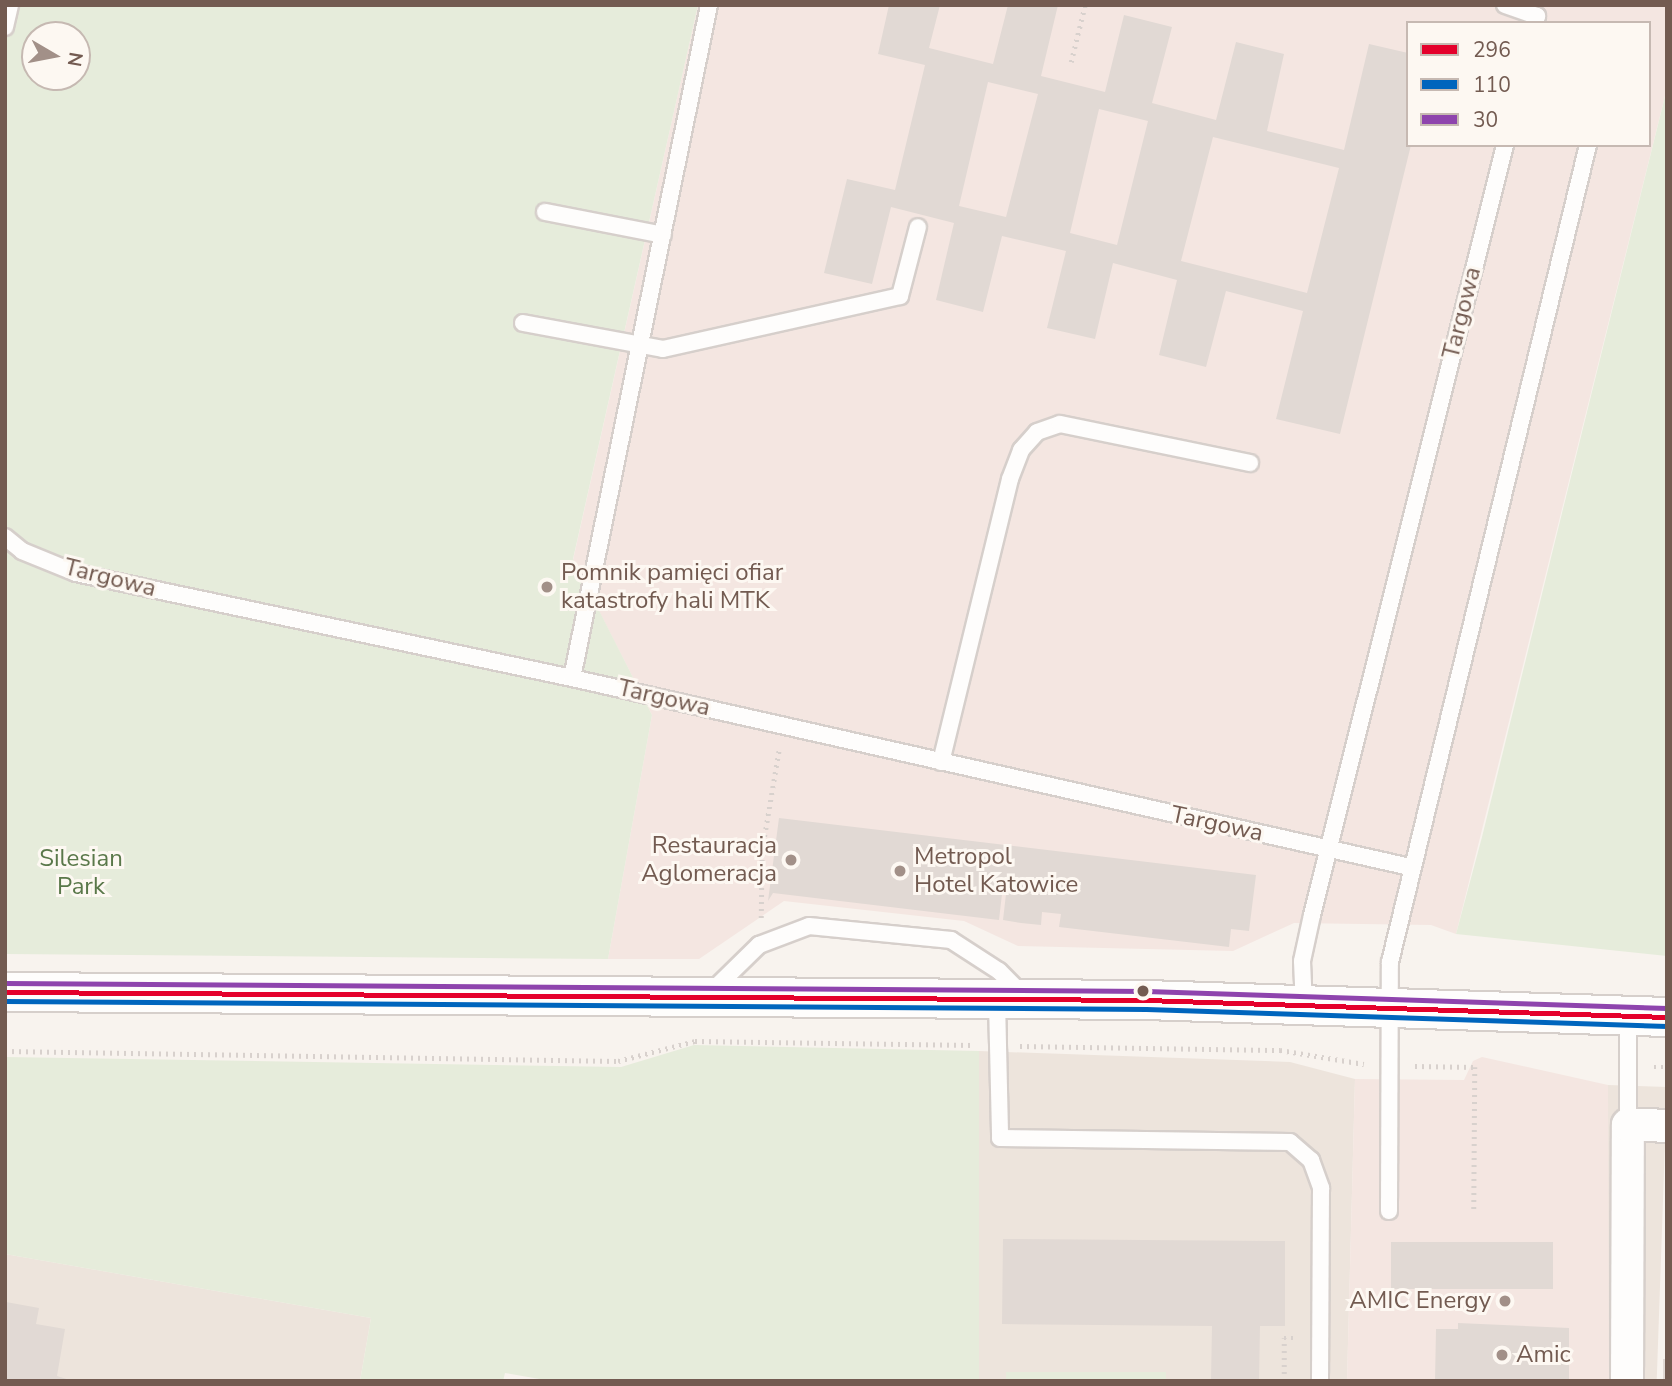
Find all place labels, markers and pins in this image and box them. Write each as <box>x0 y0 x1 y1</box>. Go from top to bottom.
place label: Pomnik pamięci ofiar katastrofy hali MTK <box>561 559 783 615</box>
marker: Pomnik pamięci ofiar katastrofy hali MTK <box>539 579 555 595</box>
place label: Restauracja Aglomeracja <box>641 832 777 888</box>
place label: Metropol Hotel Katowice <box>914 843 1078 899</box>
marker: Restauracja Aglomeracja <box>783 852 799 868</box>
marker: Metropol Hotel Katowice <box>892 863 908 879</box>
unlabelled marker <box>1136 984 1150 998</box>
place label: AMIC Energy <box>1349 1287 1491 1315</box>
marker: AMIC Energy <box>1497 1293 1513 1309</box>
place label: Amic <box>1516 1341 1571 1369</box>
marker: Amic <box>1494 1347 1510 1363</box>

